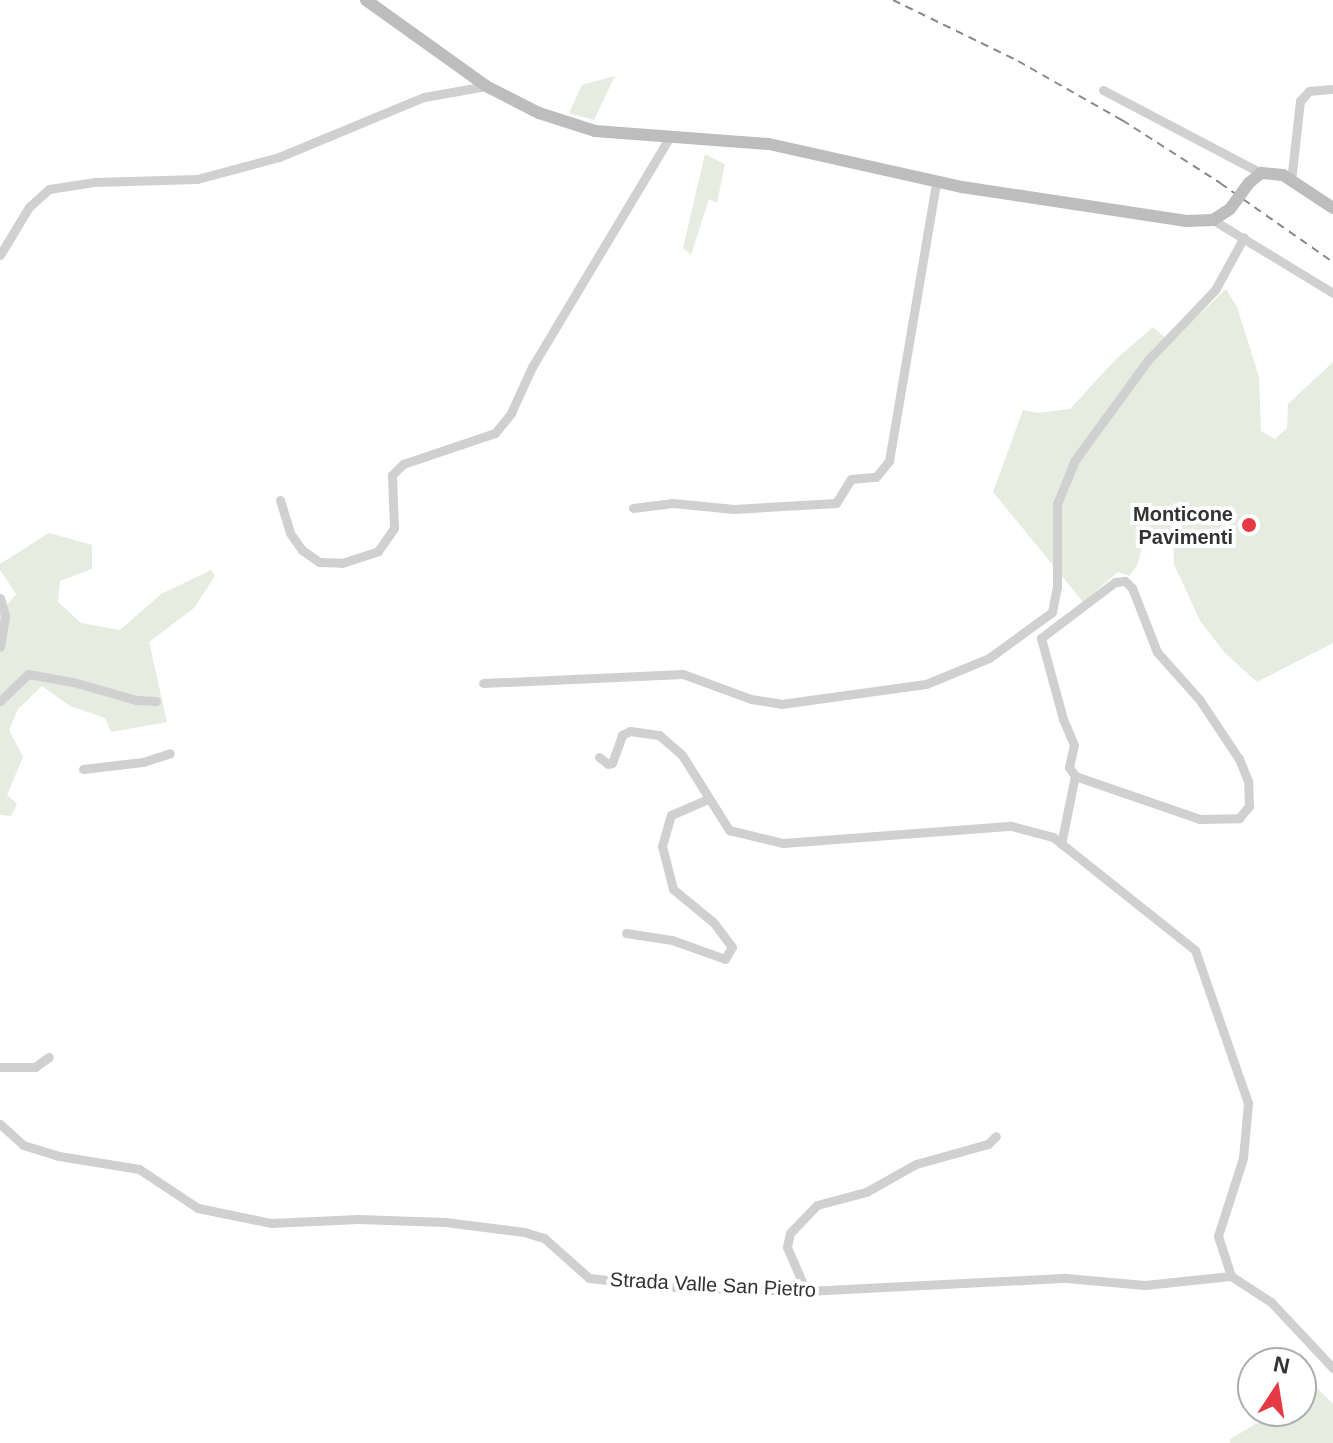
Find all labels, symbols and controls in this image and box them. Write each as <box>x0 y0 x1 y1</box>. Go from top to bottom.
place label: Monticone Pavimenti <box>1133 502 1233 549</box>
marker: Monticone Pavimenti <box>1240 516 1258 534</box>
street label: Strada Valle San Pietro <box>609 1268 817 1302</box>
north arrow <box>1237 1347 1317 1427</box>
text: N <box>1271 1351 1292 1379</box>

